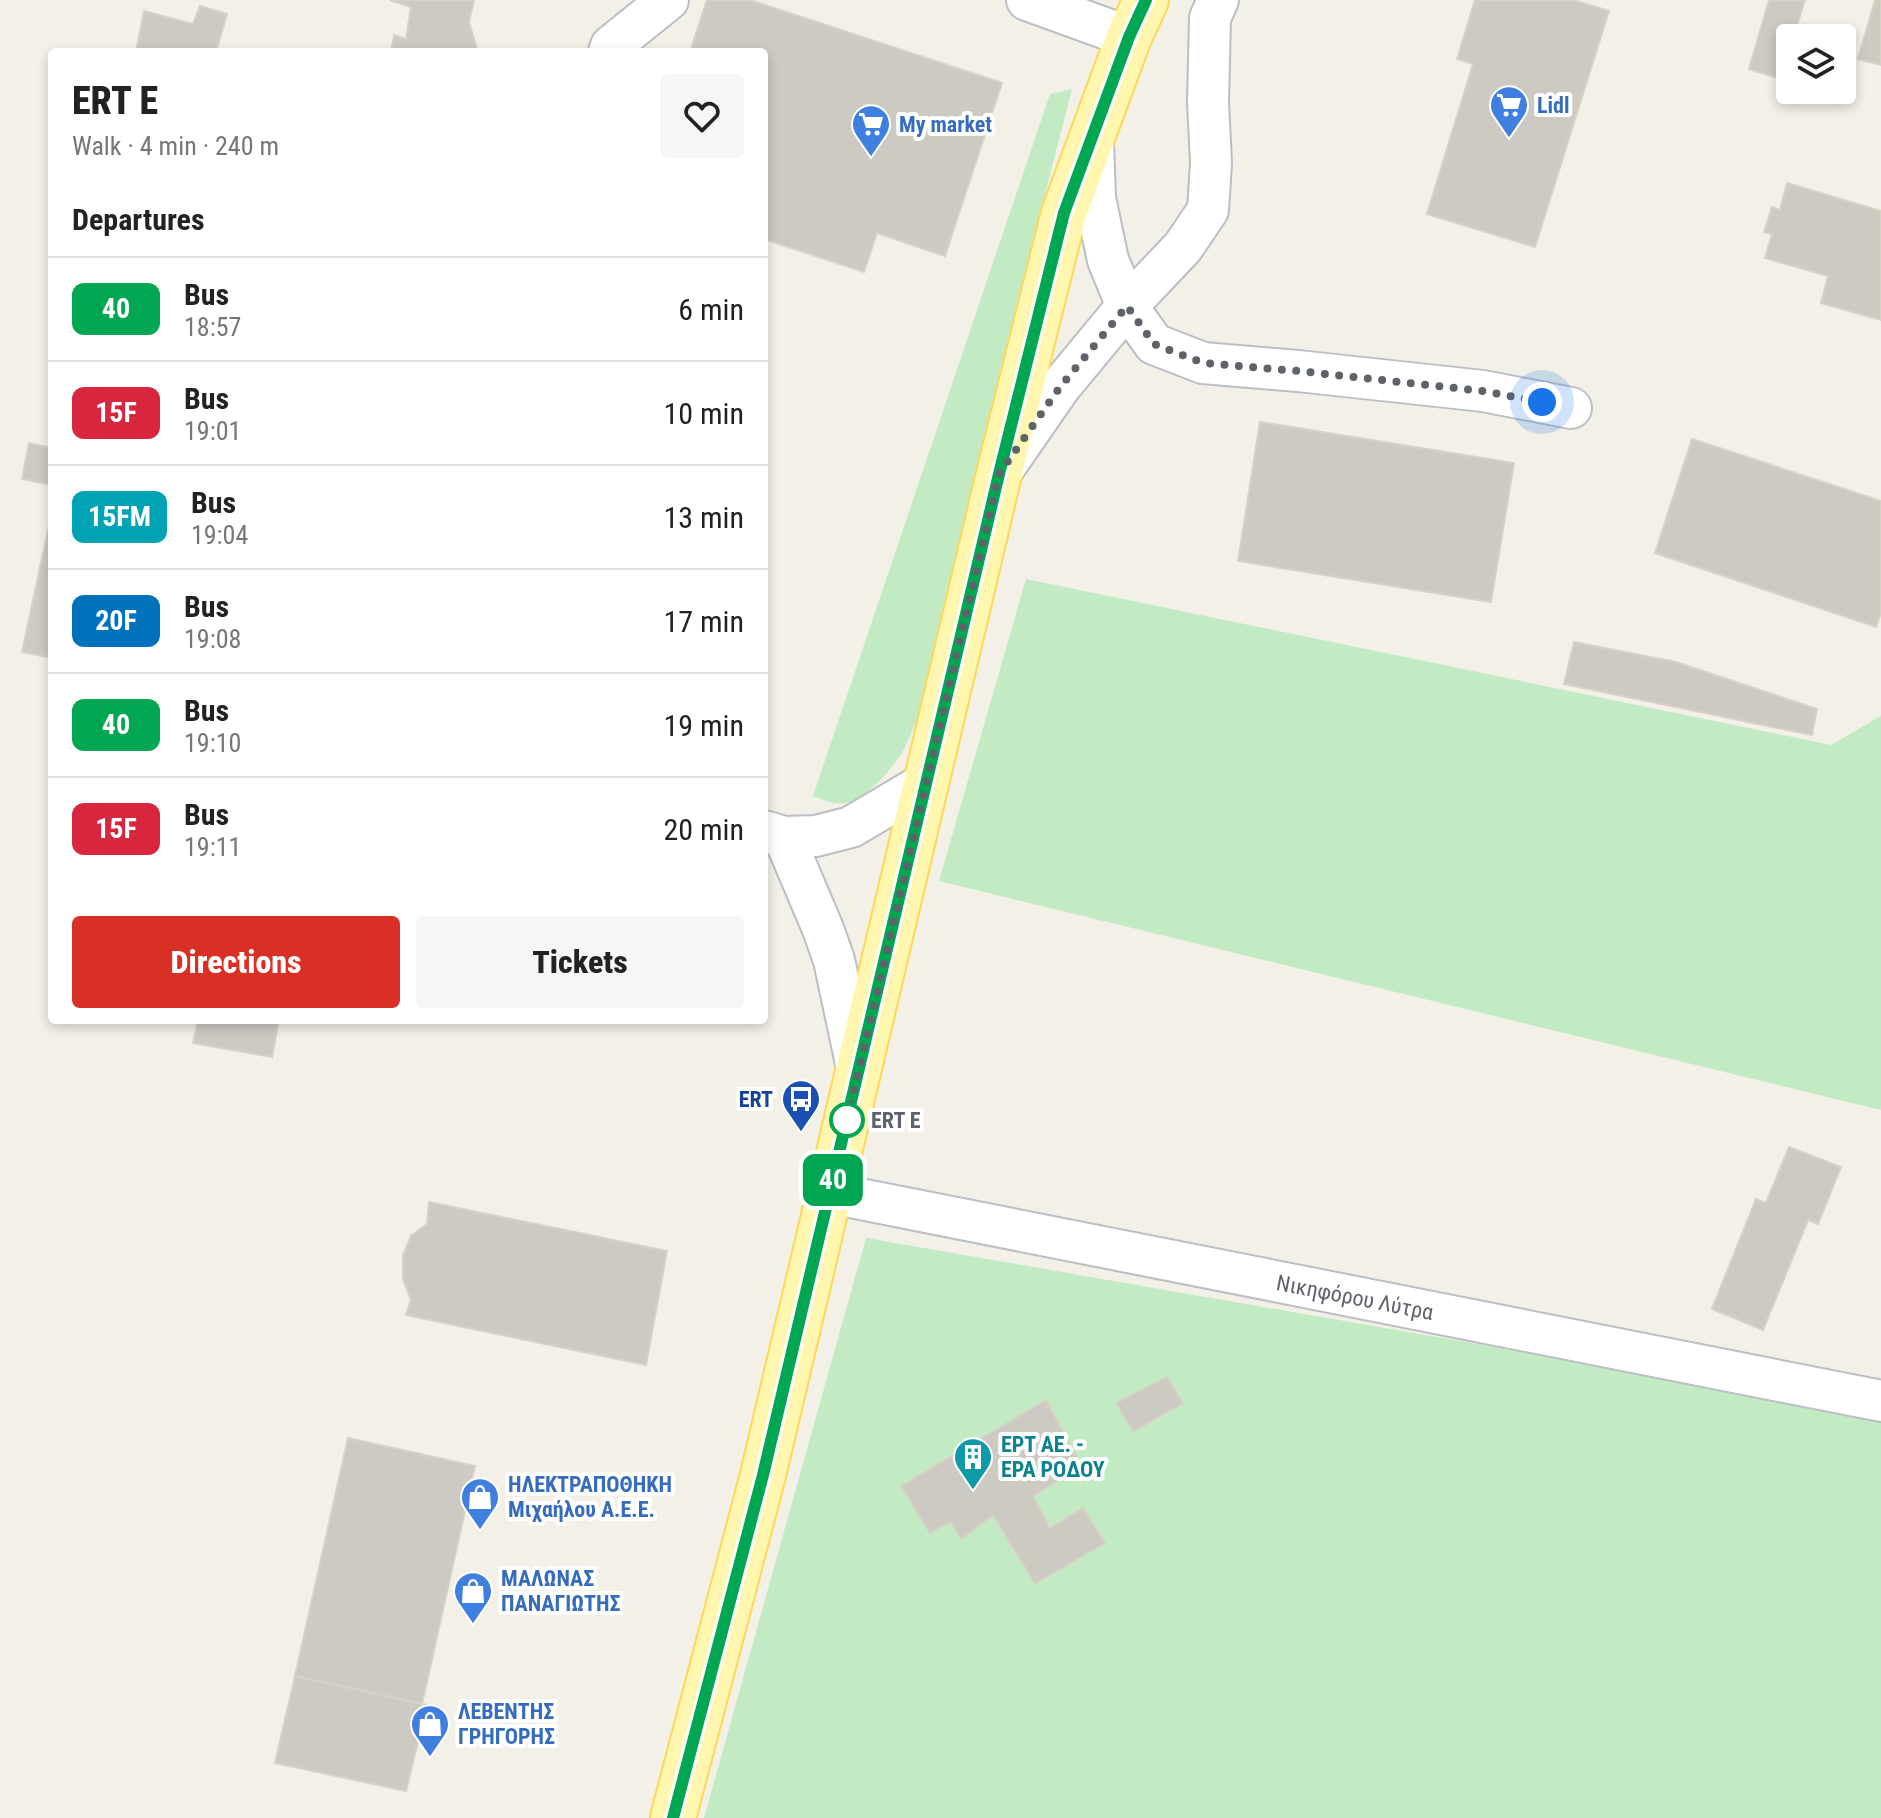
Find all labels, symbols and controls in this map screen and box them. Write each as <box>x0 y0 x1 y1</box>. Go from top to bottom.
map controls <box>1776 24 1856 104</box>
button: layers <box>1776 24 1856 104</box>
button: heart <box>660 74 744 158</box>
text: ERT E <box>72 79 158 123</box>
supermarket icon: Lidl <box>1488 84 1530 139</box>
place label: Lidl <box>1537 93 1570 118</box>
supermarket icon: My market <box>850 103 892 158</box>
place label: My market <box>899 112 992 137</box>
text: Walk · 4 min · 240 m <box>72 131 279 161</box>
text: Departures <box>72 202 205 237</box>
text: Bus <box>184 277 229 312</box>
text: 40 <box>102 292 130 325</box>
text: 6 min <box>678 292 744 327</box>
text: 18:57 <box>184 312 241 342</box>
text: Bus <box>184 381 229 416</box>
your location <box>1522 382 1562 422</box>
text: 15F <box>95 396 137 429</box>
text: 10 min <box>663 396 744 431</box>
text: 19:01 <box>184 416 241 446</box>
text: Bus <box>191 485 236 520</box>
text: 15FM <box>88 500 151 533</box>
text: 13 min <box>663 500 744 535</box>
text: 19:04 <box>191 520 248 550</box>
text: Bus <box>184 589 229 624</box>
text: 20F <box>95 604 137 637</box>
text: 17 min <box>663 604 744 639</box>
text: 19:08 <box>184 624 241 654</box>
text: Bus <box>184 693 229 728</box>
text: 40 <box>102 708 130 741</box>
text: 19 min <box>663 708 744 743</box>
text: 19:10 <box>184 728 241 758</box>
text: Bus <box>184 797 229 832</box>
text: 15F <box>95 812 137 845</box>
text: 20 min <box>663 812 744 847</box>
text: 19:11 <box>184 832 241 862</box>
button: Directions <box>72 916 400 1008</box>
button: Tickets <box>416 916 744 1008</box>
bus stop icon: ERT <box>780 1078 822 1133</box>
place label: ERT <box>739 1087 773 1112</box>
marker: ERT E <box>830 1103 864 1137</box>
place label: ERT E <box>871 1108 921 1133</box>
line badge: 40 <box>797 1154 869 1206</box>
text: 40 <box>819 1163 847 1196</box>
street label: Νικηφόρου Λύτρα <box>1274 1270 1436 1325</box>
place label: ΕΡΤ ΑΕ. - ΕΡΑ ΡΟΔΟΥ <box>1001 1432 1105 1482</box>
building icon: ΕΡΤ ΑΕ. - ΕΡΑ ΡΟΔΟΥ <box>952 1436 994 1491</box>
place label: ΗΛΕΚΤΡΑΠΟΘΗΚΗ Μιχαήλου Α.Ε.Ε. <box>508 1472 672 1523</box>
shop icon: ΗΛΕΚΤΡΑΠΟΘΗΚΗ Μιχαήλου Α.Ε.Ε. <box>459 1476 501 1531</box>
place label: ΜΑΛΩΝΑΣ ΠΑΝΑΓΙΩΤΗΣ <box>501 1566 621 1616</box>
shop icon: ΜΑΛΩΝΑΣ ΠΑΝΑΓΙΩΤΗΣ <box>452 1570 494 1625</box>
place label: ΛΕΒΕΝΤΗΣ ΓΡΗΓΟΡΗΣ <box>458 1699 555 1749</box>
shop icon: ΛΕΒΕΝΤΗΣ ΓΡΗΓΟΡΗΣ <box>409 1703 451 1758</box>

